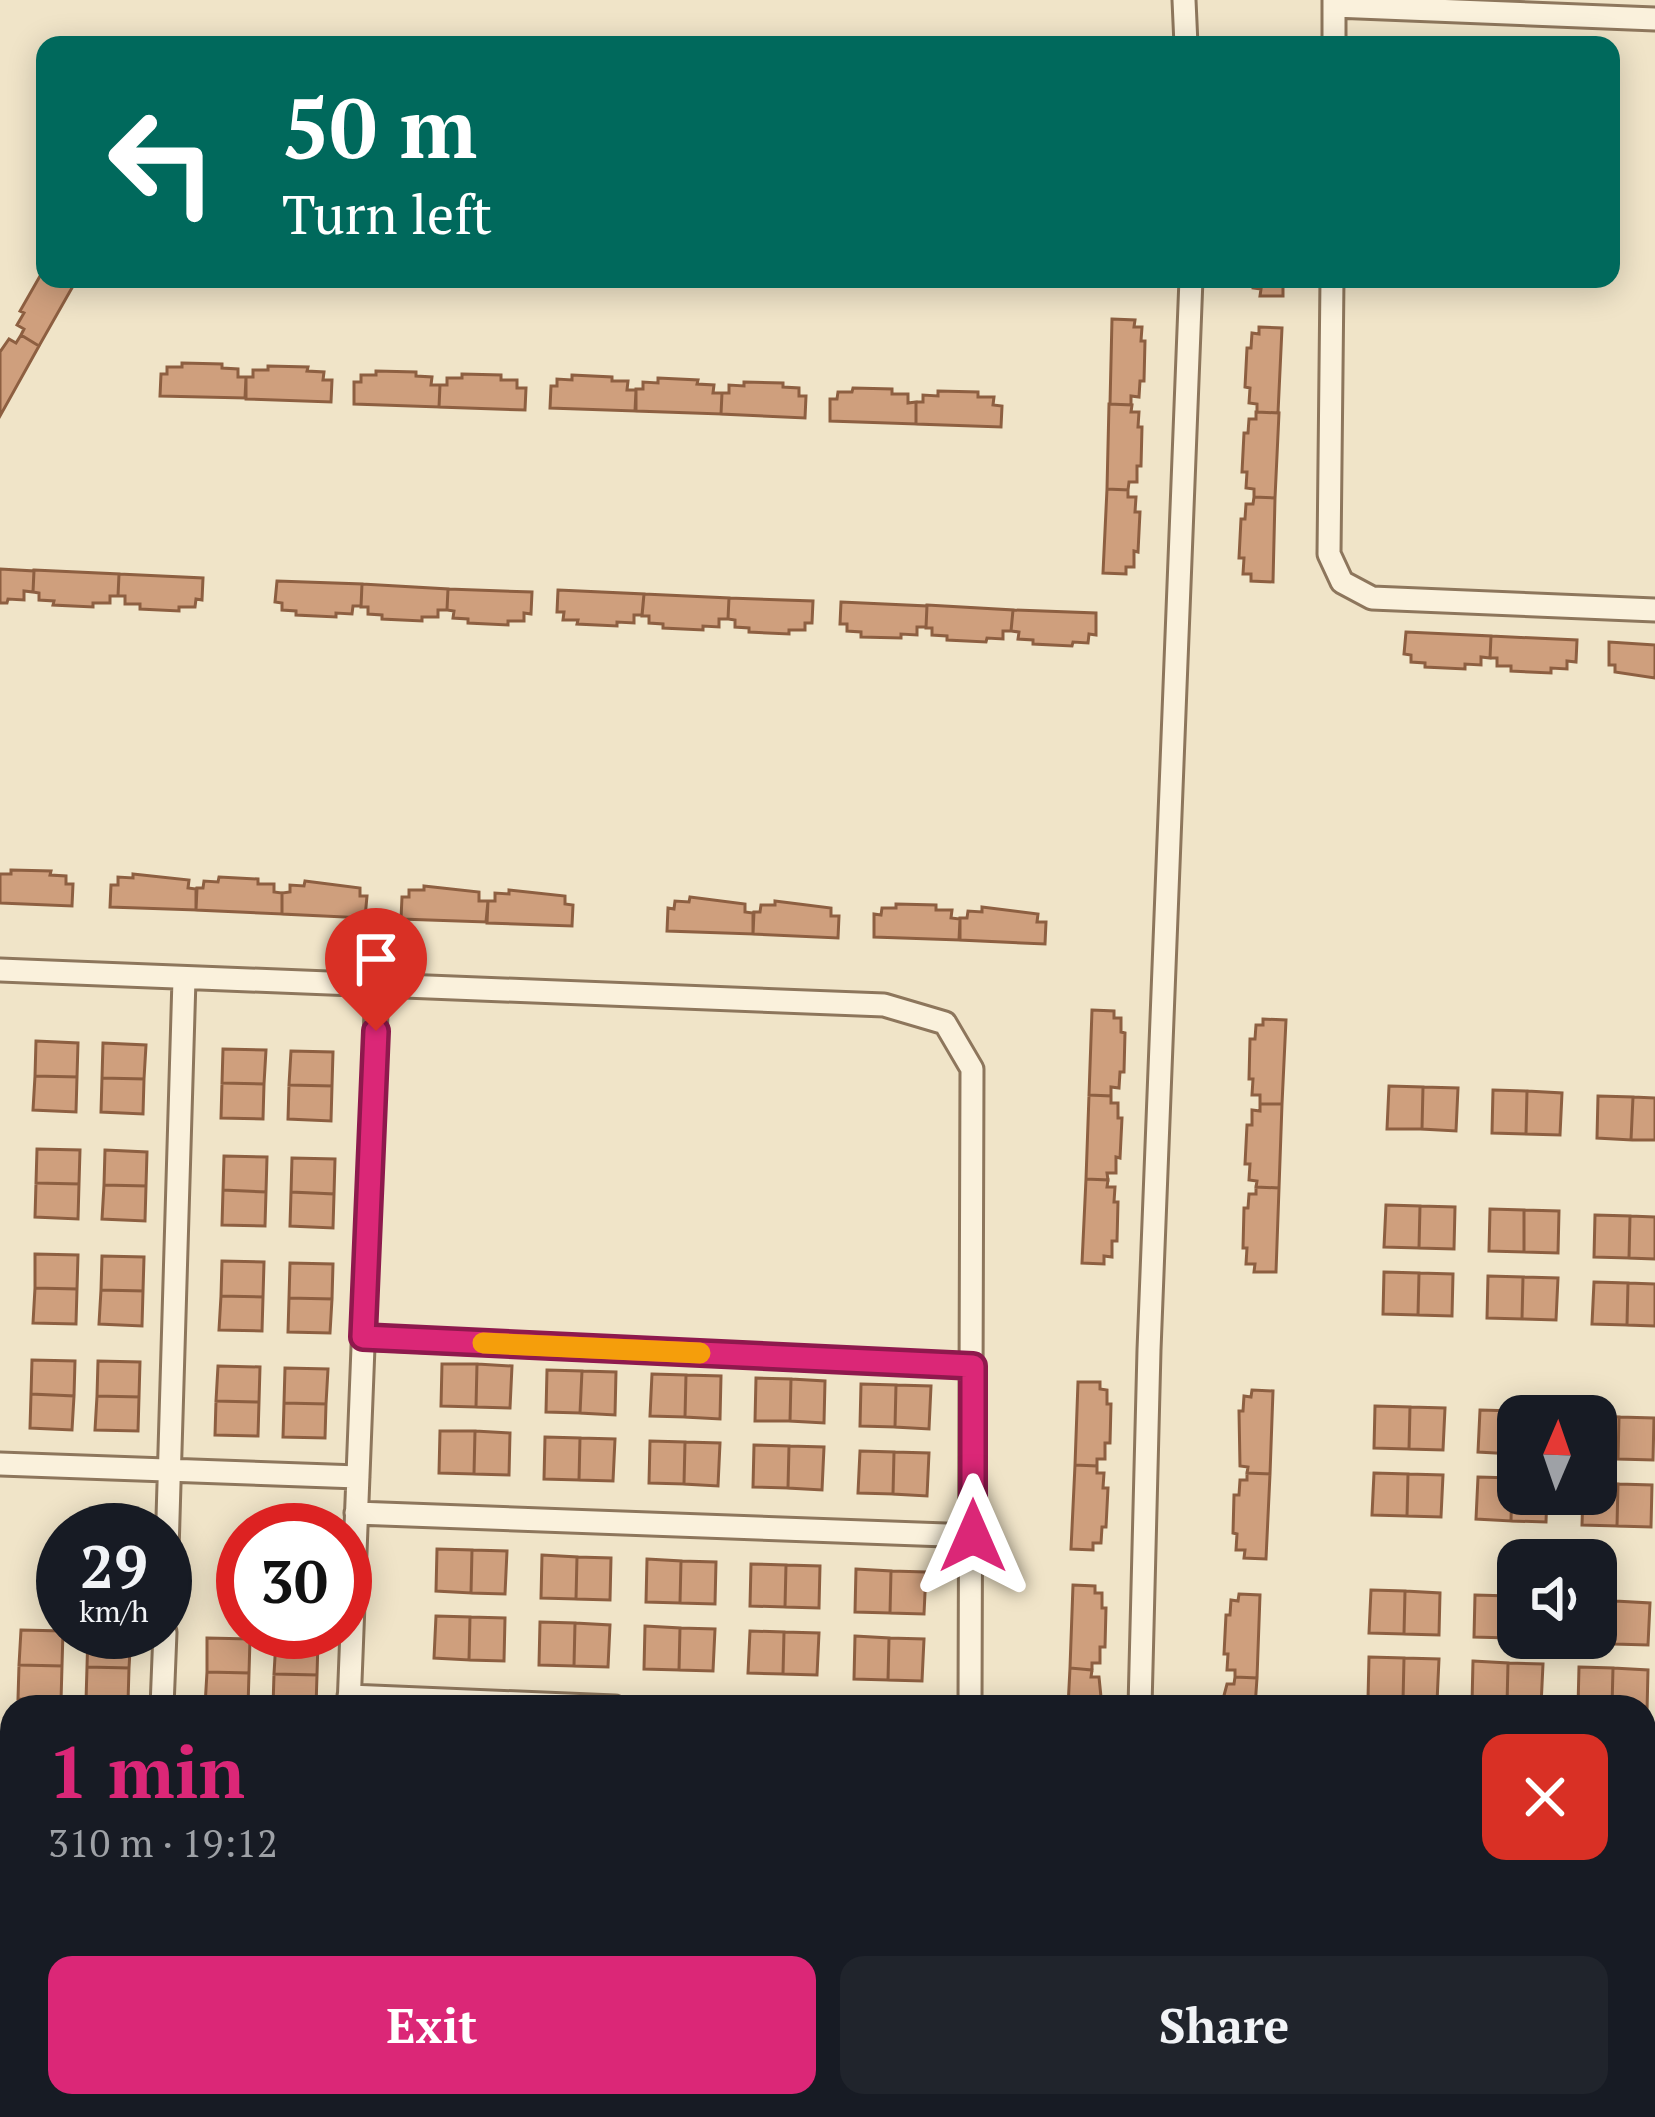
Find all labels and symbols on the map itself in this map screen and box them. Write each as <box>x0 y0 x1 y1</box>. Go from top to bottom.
pin <box>325 908 427 1031</box>
north arrow <box>1497 1395 1617 1515</box>
position arrow <box>910 1473 1036 1599</box>
speed limit sign: 30 <box>216 1503 372 1659</box>

